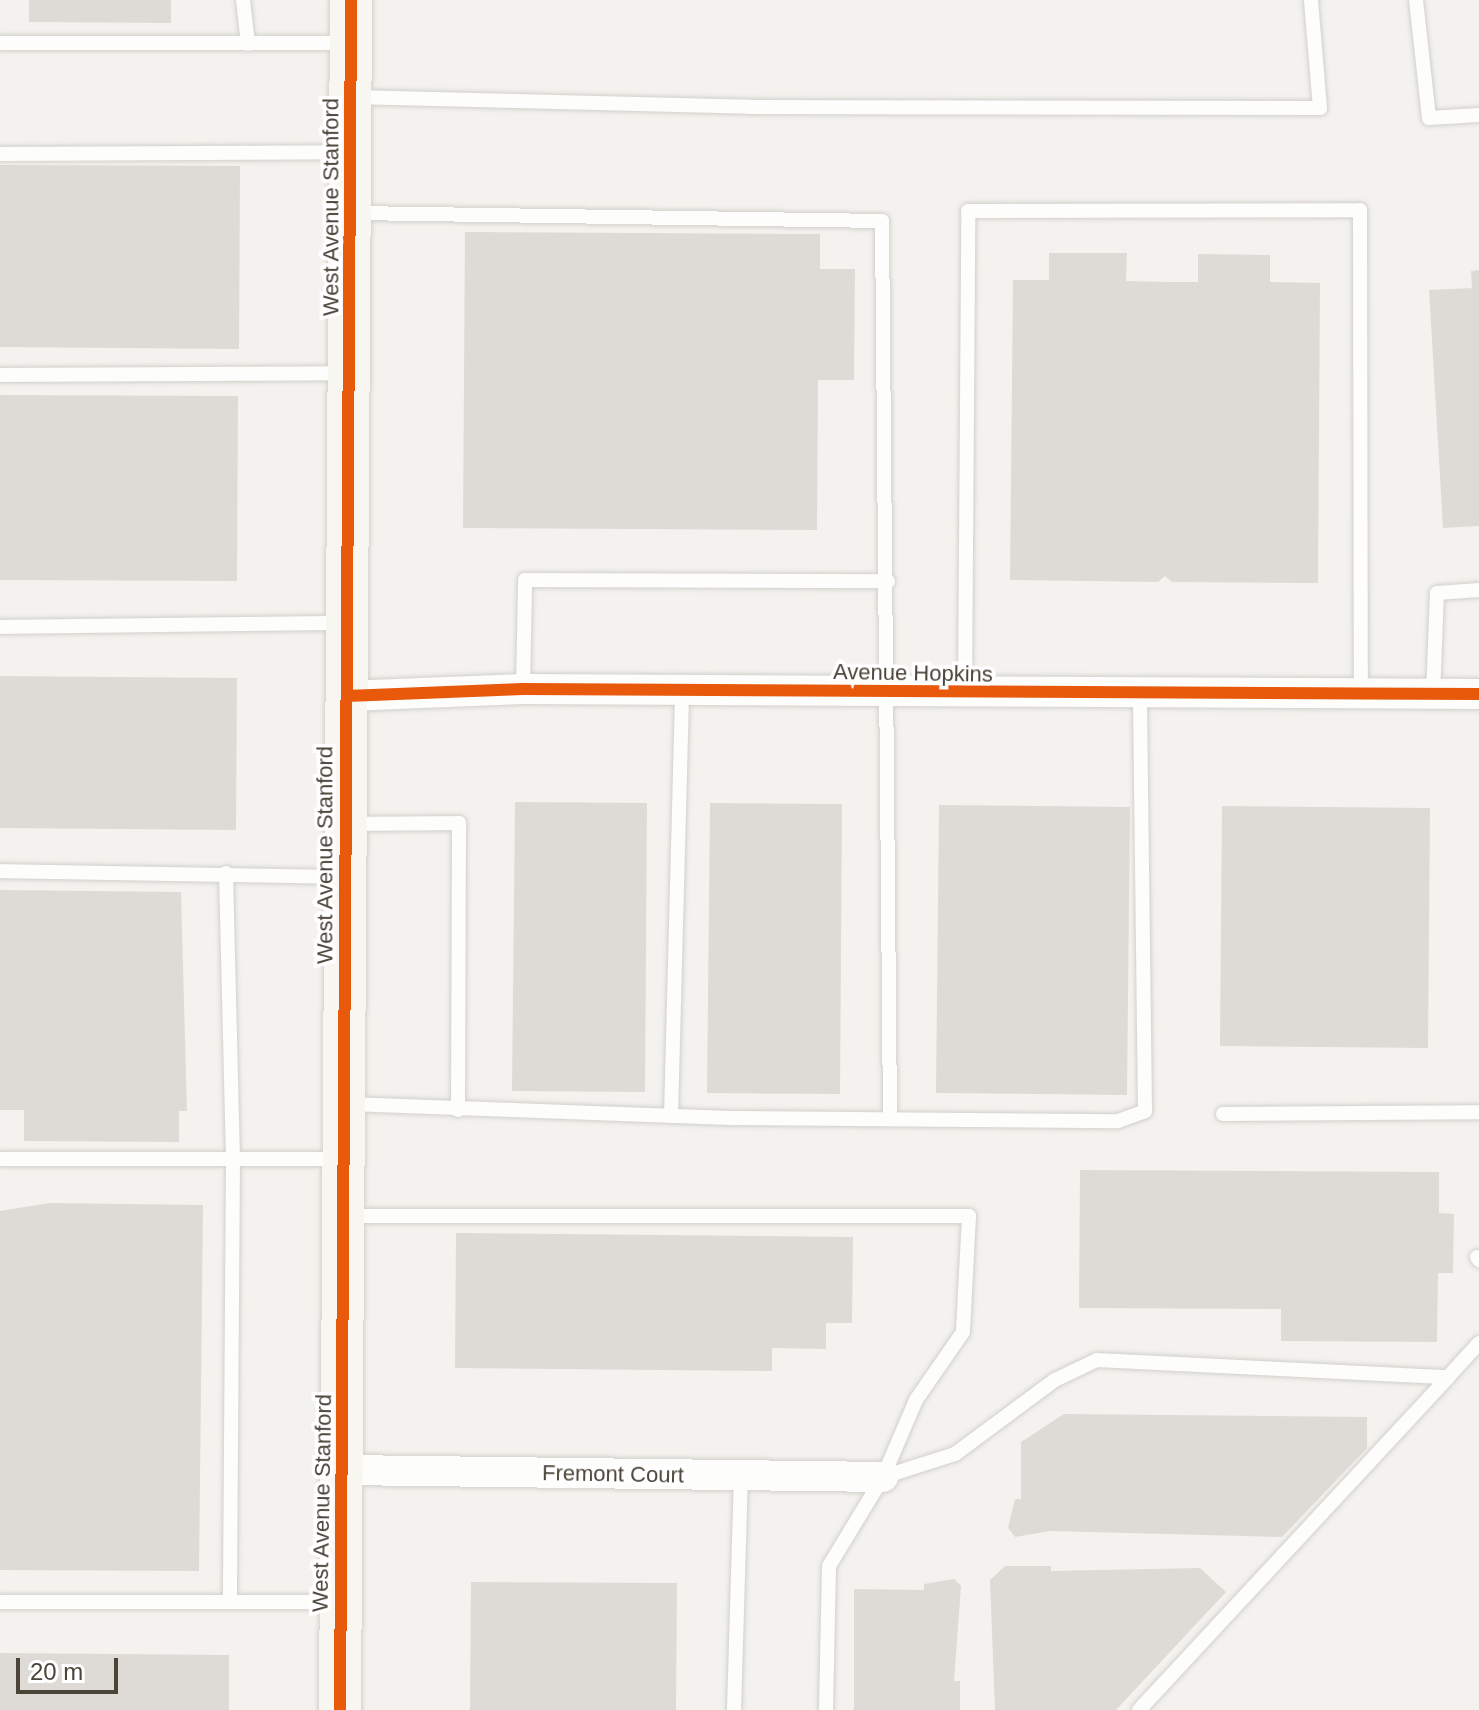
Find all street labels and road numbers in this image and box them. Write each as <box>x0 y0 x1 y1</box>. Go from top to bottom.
street label: West Avenue Stanford <box>318 97 344 317</box>
street label: Avenue Hopkins <box>833 658 993 688</box>
street label: West Avenue Stanford <box>312 745 338 965</box>
street label: West Avenue Stanford <box>307 1393 337 1613</box>
street label: Fremont Court <box>542 1460 684 1488</box>

